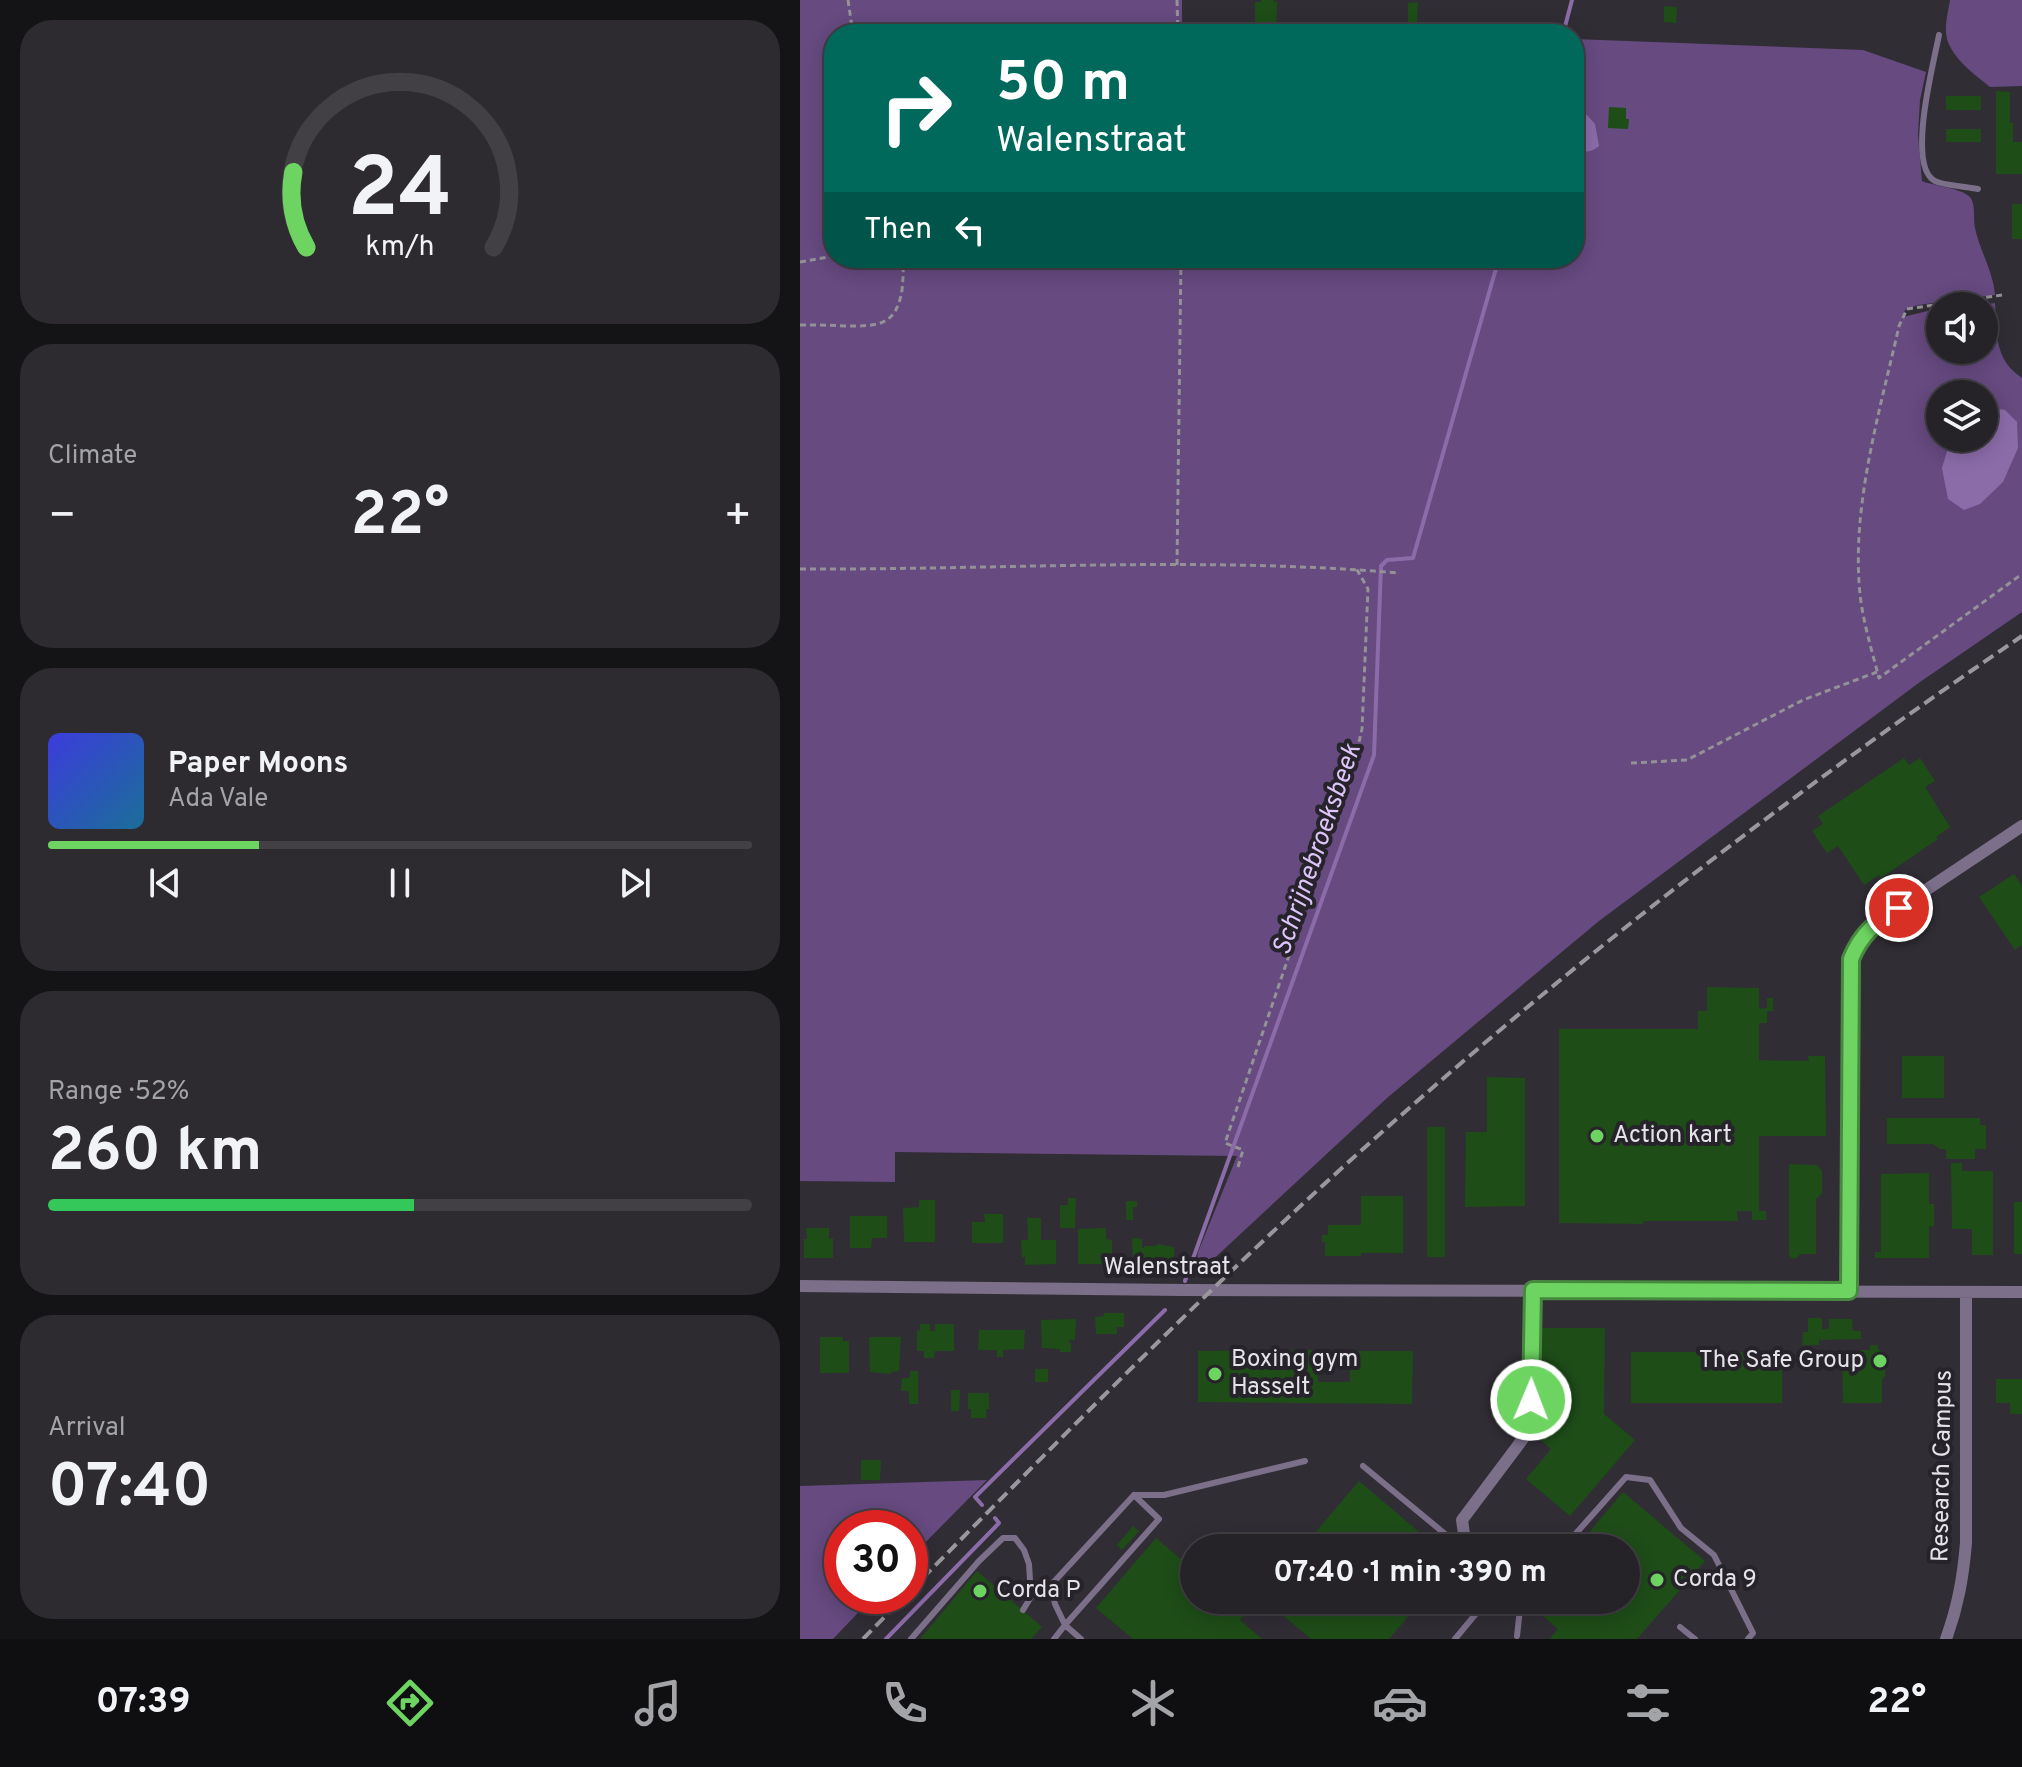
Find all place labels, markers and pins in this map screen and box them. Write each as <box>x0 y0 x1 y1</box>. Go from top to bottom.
pin <box>1865 874 1933 942</box>
place label: Action kart <box>1613 1121 1732 1151</box>
marker: Action kart <box>1588 1127 1606 1145</box>
place label: Boxing gym Hasselt <box>1231 1345 1358 1403</box>
place label: The Safe Group <box>1699 1346 1864 1376</box>
marker: The Safe Group <box>1871 1352 1889 1370</box>
marker: Boxing gym Hasselt <box>1206 1365 1224 1383</box>
place label: Corda 9 <box>1673 1565 1757 1595</box>
marker: Corda 9 <box>1648 1571 1666 1589</box>
place label: Corda P <box>996 1576 1081 1606</box>
marker: Corda P <box>971 1582 989 1600</box>

